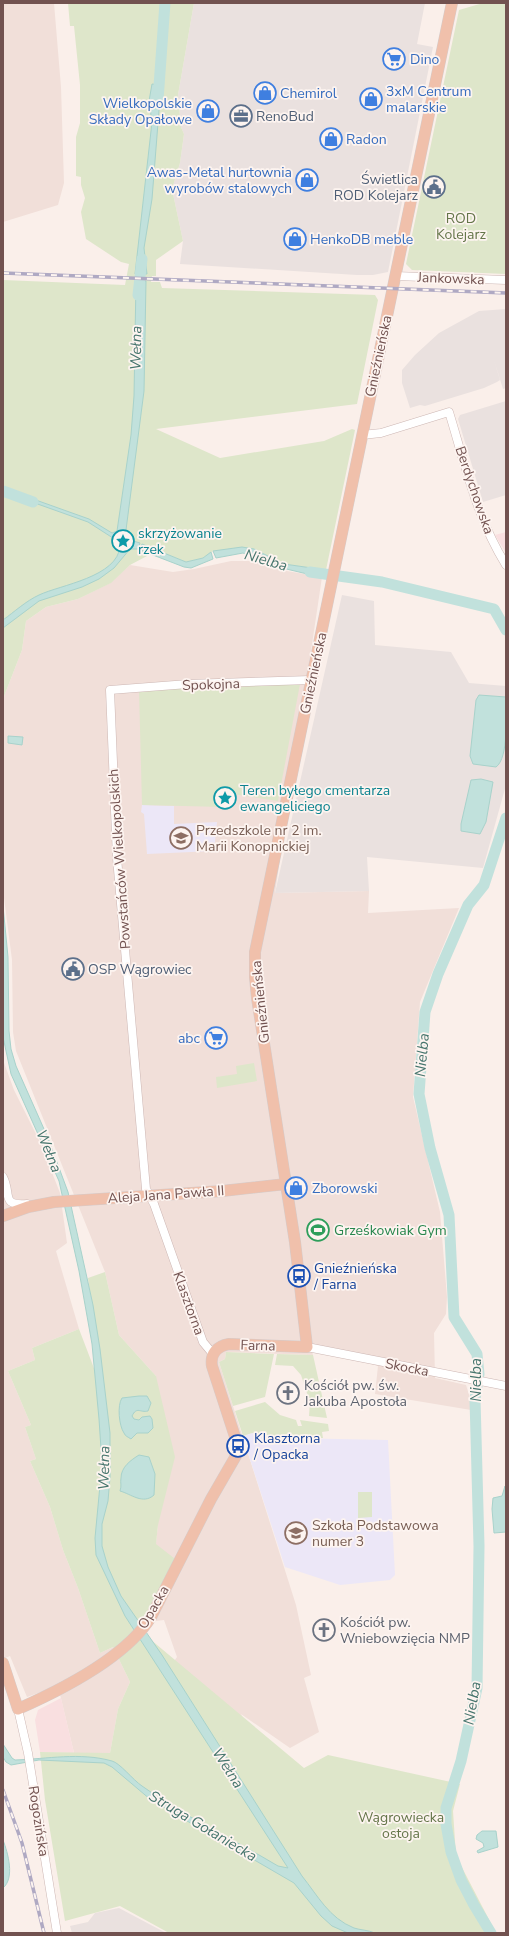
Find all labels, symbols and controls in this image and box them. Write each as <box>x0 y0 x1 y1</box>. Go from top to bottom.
supermarket icon: Dino <box>381 46 407 72</box>
place label: Dino <box>410 50 440 69</box>
shop icon: Chemirol <box>252 80 278 106</box>
place label: 3xM Centrum malarskie <box>386 82 471 117</box>
place label: Chemirol <box>280 84 338 103</box>
shop icon: 3xM Centrum malarskie <box>358 86 384 112</box>
place label: Wielkopolskie Składy Opałowe <box>89 94 192 129</box>
shop icon: Wielkopolskie Składy Opałowe <box>195 98 221 124</box>
office icon: RenoBud <box>228 103 254 129</box>
place label: RenoBud <box>256 107 314 126</box>
shop icon: Radon <box>318 126 344 152</box>
place label: Radon <box>346 130 387 149</box>
place label: Awas-Metal hurtownia wyrobów stalowych <box>147 163 292 198</box>
shop icon: Awas-Metal hurtownia wyrobów stalowych <box>294 167 320 193</box>
place label: Świetlica ROD Kolejarz <box>334 170 419 205</box>
public building icon: Świetlica ROD Kolejarz <box>421 174 447 200</box>
park label: ROD Kolejarz <box>436 209 487 244</box>
shop icon: HenkoDB meble <box>282 226 308 252</box>
place label: HenkoDB meble <box>310 230 413 249</box>
street label: Jankowska <box>416 268 485 289</box>
street label: Gnieźnieńska <box>361 314 396 399</box>
water label: Wełna <box>126 326 146 370</box>
street label: Berdychowska <box>451 444 498 537</box>
place label: skrzyżowanie rzek <box>138 524 222 559</box>
place icon: skrzyżowanie rzek <box>110 528 136 554</box>
water label: Nielba <box>242 544 290 576</box>
street label: Gnieźnieńska <box>296 631 331 716</box>
street label: Spokojna <box>182 674 240 695</box>
street label: Powstańców Wielkopolskich <box>104 768 135 950</box>
place label: Teren byłego cmentarza ewangeliciego <box>240 781 390 816</box>
place icon: Teren byłego cmentarza ewangeliciego <box>212 785 238 811</box>
place label: Przedszkole nr 2 im. Marii Konopnickiej <box>196 821 322 856</box>
school or university icon: Przedszkole nr 2 im. Marii Konopnickiej <box>168 825 194 851</box>
public building icon: OSP Wągrowiec <box>60 956 86 982</box>
place label: OSP Wągrowiec <box>88 960 192 979</box>
street label: Gnieźnieńska <box>247 960 274 1044</box>
supermarket icon: abc <box>203 1025 229 1051</box>
place label: abc <box>178 1029 201 1048</box>
water label: Nielba <box>410 1032 434 1078</box>
water label: Wełna <box>31 1127 67 1175</box>
shop icon: Zborowski <box>283 1175 309 1201</box>
place label: Zborowski <box>312 1179 377 1198</box>
street label: Aleja Jana Pawła II <box>107 1181 225 1208</box>
sports icon: Grześkowiak Gym <box>305 1217 331 1243</box>
place label: Grześkowiak Gym <box>334 1221 447 1240</box>
place label: Gnieźnieńska / Farna <box>313 1259 397 1294</box>
bus stop icon: Gnieźnieńska / Farna <box>286 1263 312 1289</box>
street label: Klasztorna <box>168 1269 209 1338</box>
street label: Farna <box>240 1335 276 1356</box>
street label: Skocka <box>383 1354 430 1381</box>
water label: Nielba <box>466 1358 486 1402</box>
place label: Kościół pw. św. Jakuba Apostoła <box>303 1376 407 1411</box>
church icon: Kościół pw. św. Jakuba Apostoła <box>275 1380 301 1406</box>
place label: Klasztorna / Opacka <box>253 1429 320 1464</box>
bus stop icon: Klasztorna / Opacka <box>225 1433 251 1459</box>
water label: Wełna <box>94 1446 114 1490</box>
place label: Szkoła Podstawowa numer 3 <box>312 1516 439 1551</box>
school or university icon: Szkoła Podstawowa numer 3 <box>283 1520 309 1546</box>
street label: Opacka <box>133 1582 173 1632</box>
place label: Kościół pw. Wniebowzięcia NMP <box>340 1613 470 1648</box>
church icon: Kościół pw. Wniebowzięcia NMP <box>311 1617 337 1643</box>
water label: Nielba <box>458 1680 486 1726</box>
water label: Wełna <box>207 1744 249 1792</box>
street label: Rogozińska <box>24 1784 53 1858</box>
water label: Struga Gołaniecka <box>145 1786 261 1866</box>
park label: Wągrowiecka ostoja <box>358 1808 444 1843</box>

